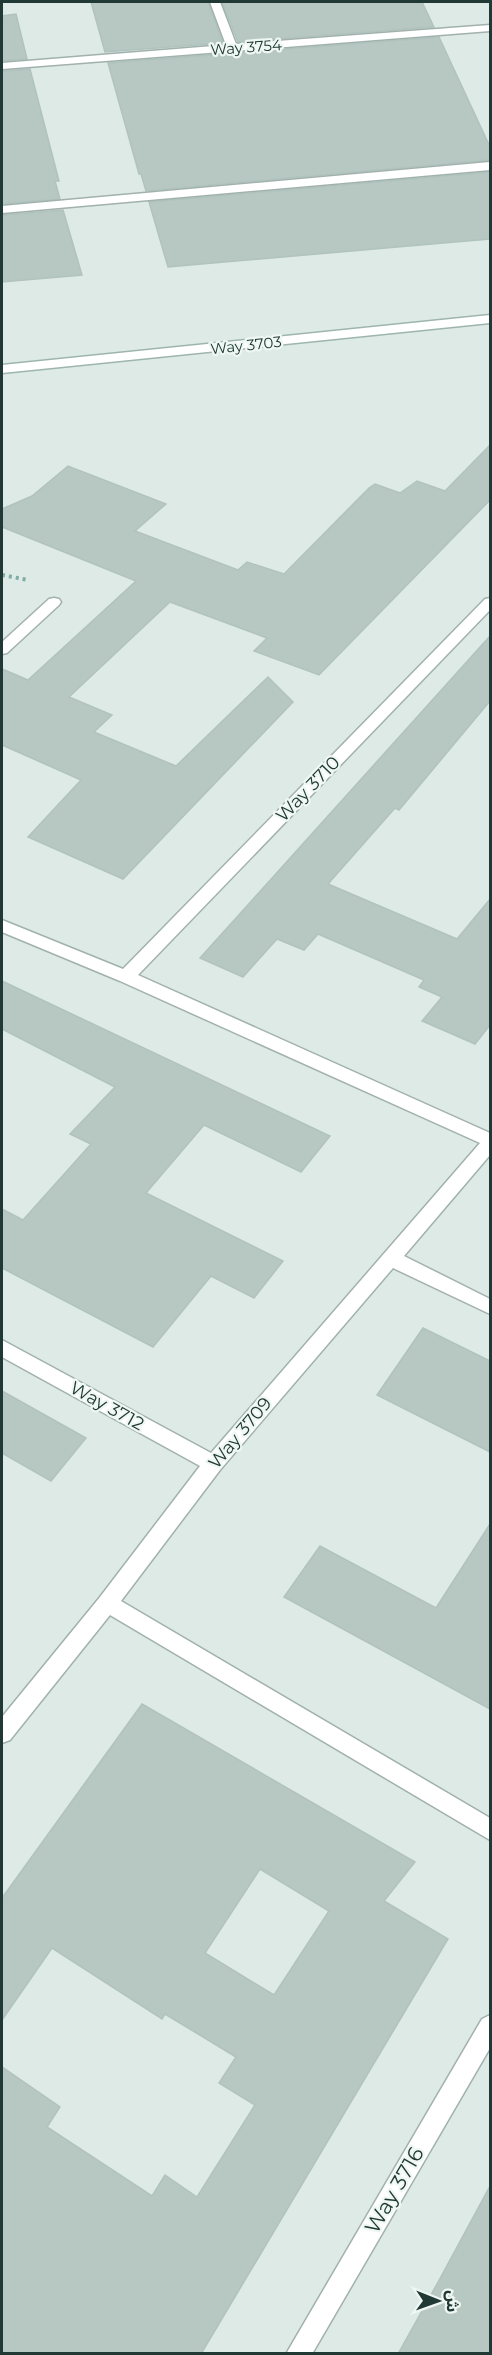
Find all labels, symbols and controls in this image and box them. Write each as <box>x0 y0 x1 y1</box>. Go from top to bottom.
street label: Way 3754 <box>210 35 283 59</box>
street label: Way 3703 <box>209 332 283 358</box>
street label: Way 3710 <box>271 752 345 826</box>
street label: Way 3712 <box>66 1377 148 1435</box>
street label: Way 3709 <box>204 1393 276 1473</box>
street label: Way 3716 <box>359 2142 429 2238</box>
north arrow <box>408 2271 468 2331</box>
text: ش <box>443 2290 462 2312</box>

